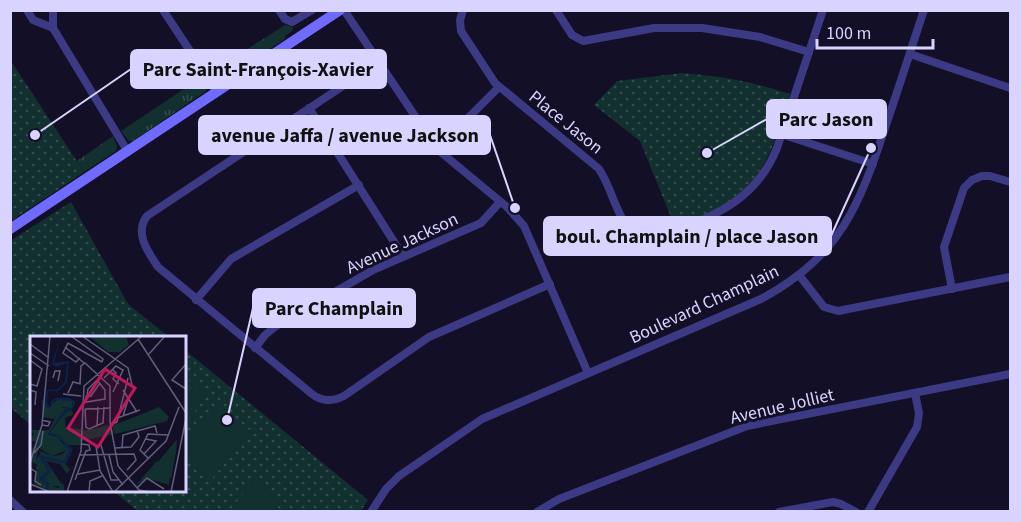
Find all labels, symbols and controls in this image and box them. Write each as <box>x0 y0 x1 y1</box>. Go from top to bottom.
scale bar <box>817 12 932 50</box>
text: 100 m <box>826 21 871 46</box>
callout: Parc Saint-François-Xavier <box>131 50 386 88</box>
text: Parc Saint-François-Xavier <box>143 56 374 84</box>
street label: Place Jason <box>523 85 608 160</box>
callout: Parc Jason <box>767 100 886 138</box>
text: Parc Jason <box>778 106 874 134</box>
callout: avenue Jaffa / avenue Jackson <box>199 116 490 154</box>
text: avenue Jaffa / avenue Jackson <box>211 122 479 150</box>
street label: Avenue Jackson <box>342 207 462 280</box>
callout: boul. Champlain / place Jason <box>544 217 831 255</box>
text: boul. Champlain / place Jason <box>556 223 818 251</box>
street label: Boulevard Champlain <box>625 259 783 350</box>
callout: Parc Champlain <box>253 289 415 327</box>
text: Parc Champlain <box>265 295 403 323</box>
inset map <box>30 336 186 492</box>
street label: Avenue Jolliet <box>728 382 837 431</box>

